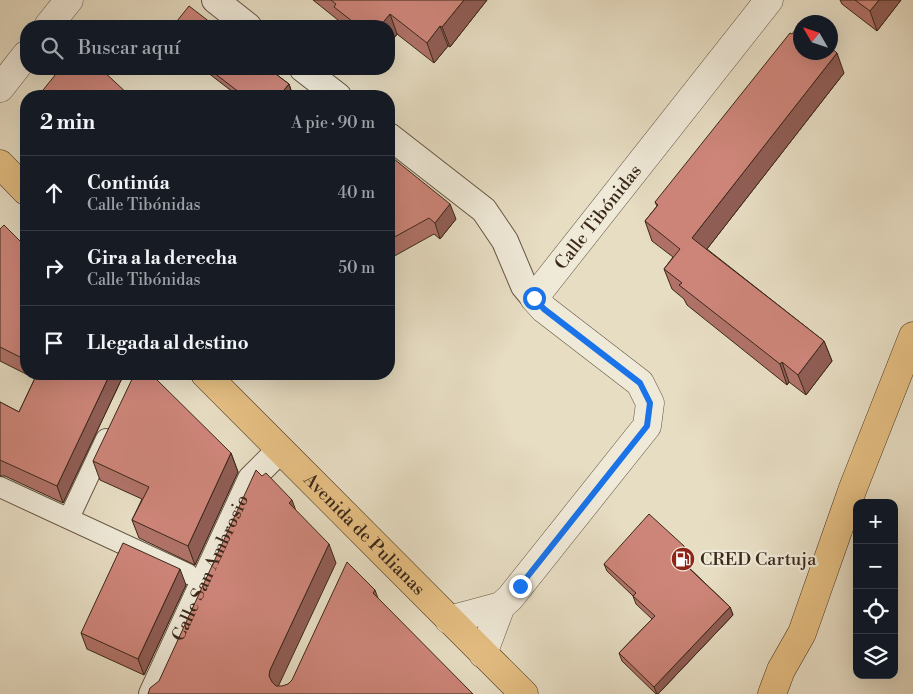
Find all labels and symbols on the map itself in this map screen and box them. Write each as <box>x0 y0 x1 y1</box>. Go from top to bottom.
north arrow <box>793 15 838 60</box>
street label: Calle Tibónidas <box>550 160 647 275</box>
route start <box>523 287 546 310</box>
street label: Avenida de Pulianas <box>298 468 430 600</box>
street label: Calle San Ambrosio <box>167 491 254 645</box>
fuel station icon: CRED Cartuja <box>670 546 696 572</box>
place label: CRED Cartuja <box>700 548 817 571</box>
route end <box>509 575 532 598</box>

